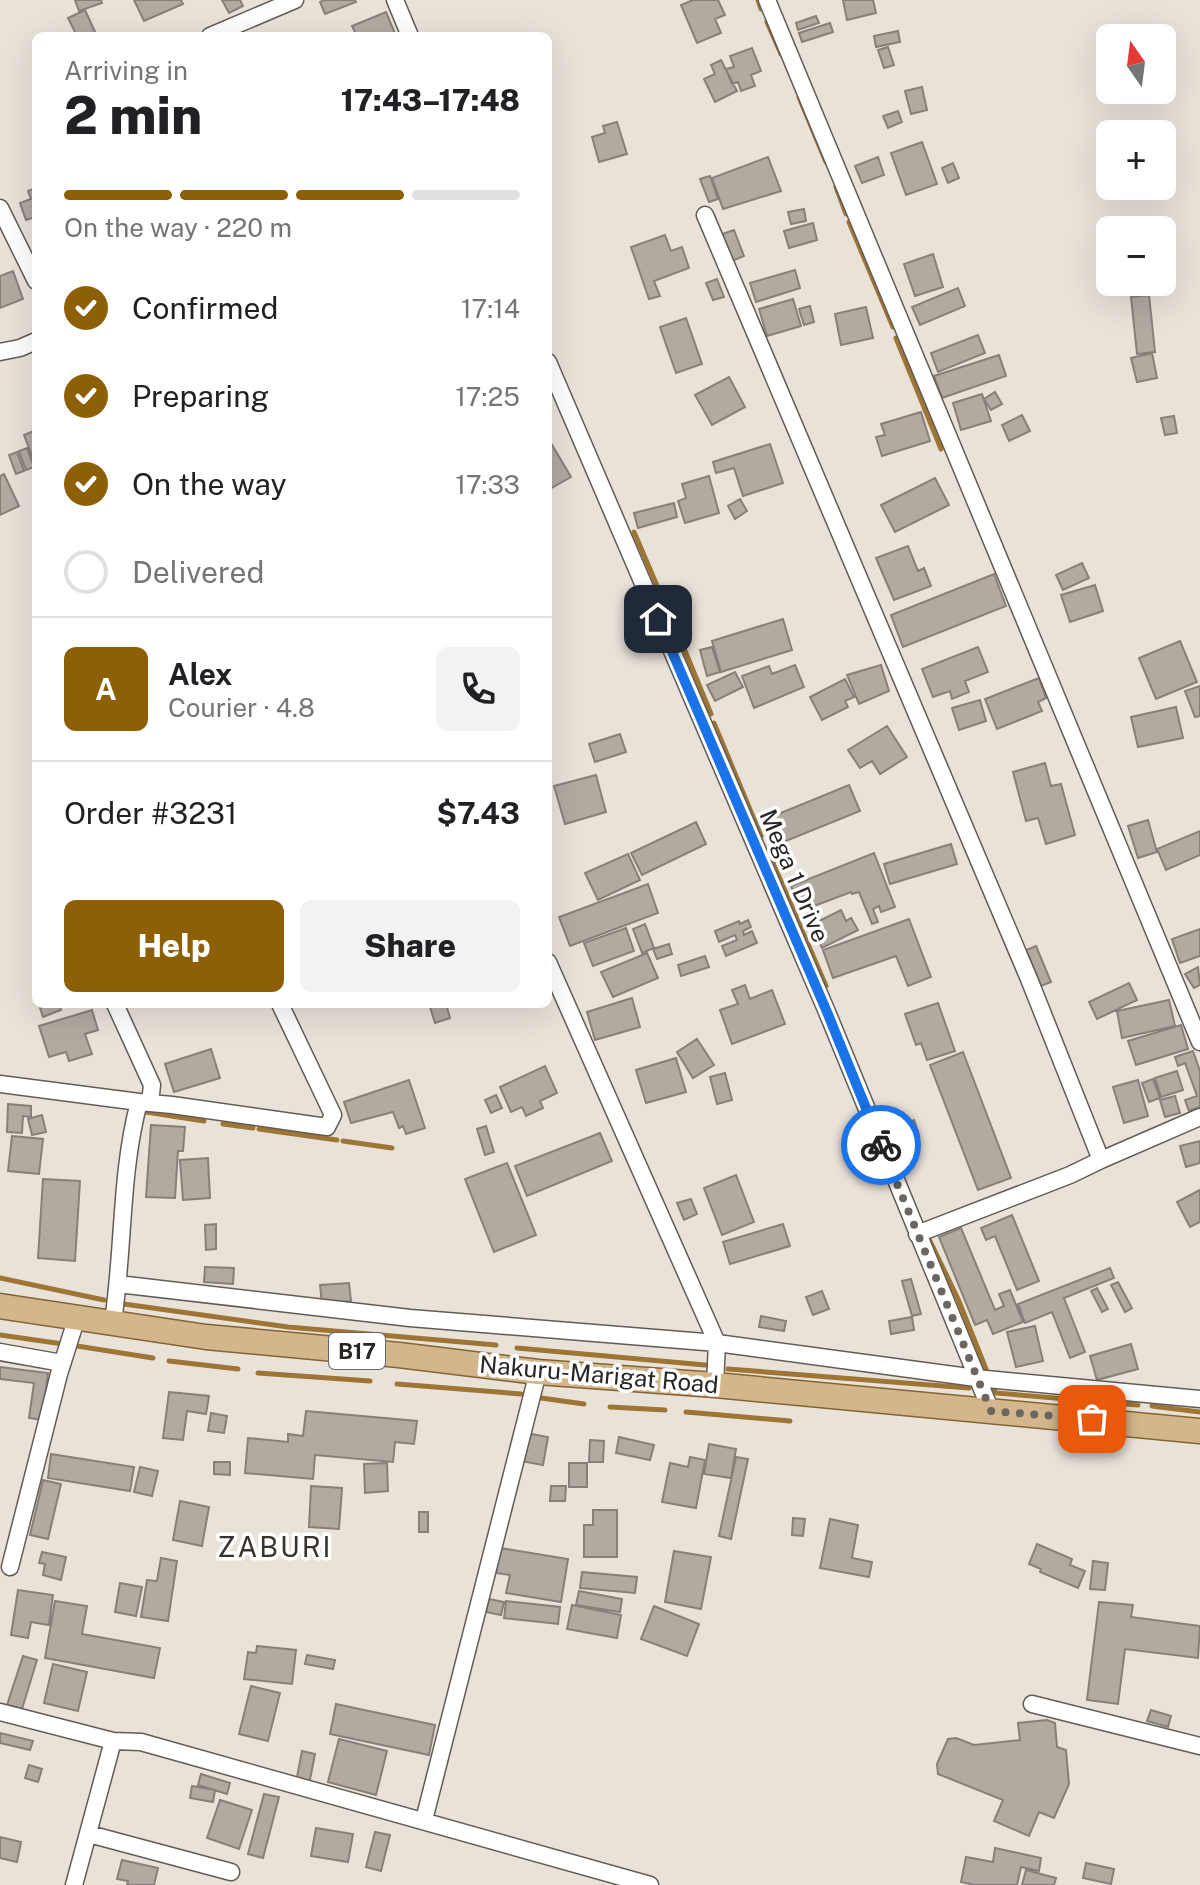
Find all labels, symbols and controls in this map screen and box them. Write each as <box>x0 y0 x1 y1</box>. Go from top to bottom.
north arrow <box>1096 24 1176 104</box>
map controls <box>1096 24 1176 296</box>
text: Arriving in <box>64 55 188 86</box>
text: 17:43–17:48 <box>341 82 520 118</box>
text: 2 min <box>64 85 202 146</box>
button: + <box>1096 120 1176 200</box>
text: On the way · 220 m <box>64 212 292 243</box>
button: − <box>1096 216 1176 296</box>
icon: check <box>64 286 108 330</box>
text: Confirmed <box>132 290 278 326</box>
text: 17:14 <box>461 293 520 324</box>
icon: check <box>64 374 108 418</box>
text: Preparing <box>132 378 269 414</box>
text: 17:25 <box>455 381 520 412</box>
icon: check <box>64 462 108 506</box>
text: On the way <box>132 466 286 502</box>
text: 17:33 <box>455 469 520 500</box>
text: Delivered <box>132 554 264 590</box>
pin <box>624 585 692 653</box>
icon: home <box>636 597 680 641</box>
button: phone <box>436 647 520 731</box>
text: Alex <box>168 656 232 692</box>
text: A <box>95 671 117 707</box>
text: Courier · 4.8 <box>168 692 315 723</box>
text: Order #3231 <box>64 795 237 831</box>
text: $7.43 <box>437 795 520 831</box>
street label: Mega 1 Drive <box>754 805 835 946</box>
button: Help <box>64 900 284 992</box>
button: Share <box>300 900 520 992</box>
courier <box>841 1105 921 1185</box>
icon: bike <box>859 1123 903 1167</box>
road number: B17 <box>329 1333 385 1369</box>
street label: Nakuru-Marigat Road <box>478 1350 720 1398</box>
pin <box>1058 1385 1126 1453</box>
icon: bag <box>1070 1397 1114 1441</box>
district label: ZABURI <box>217 1530 333 1563</box>

